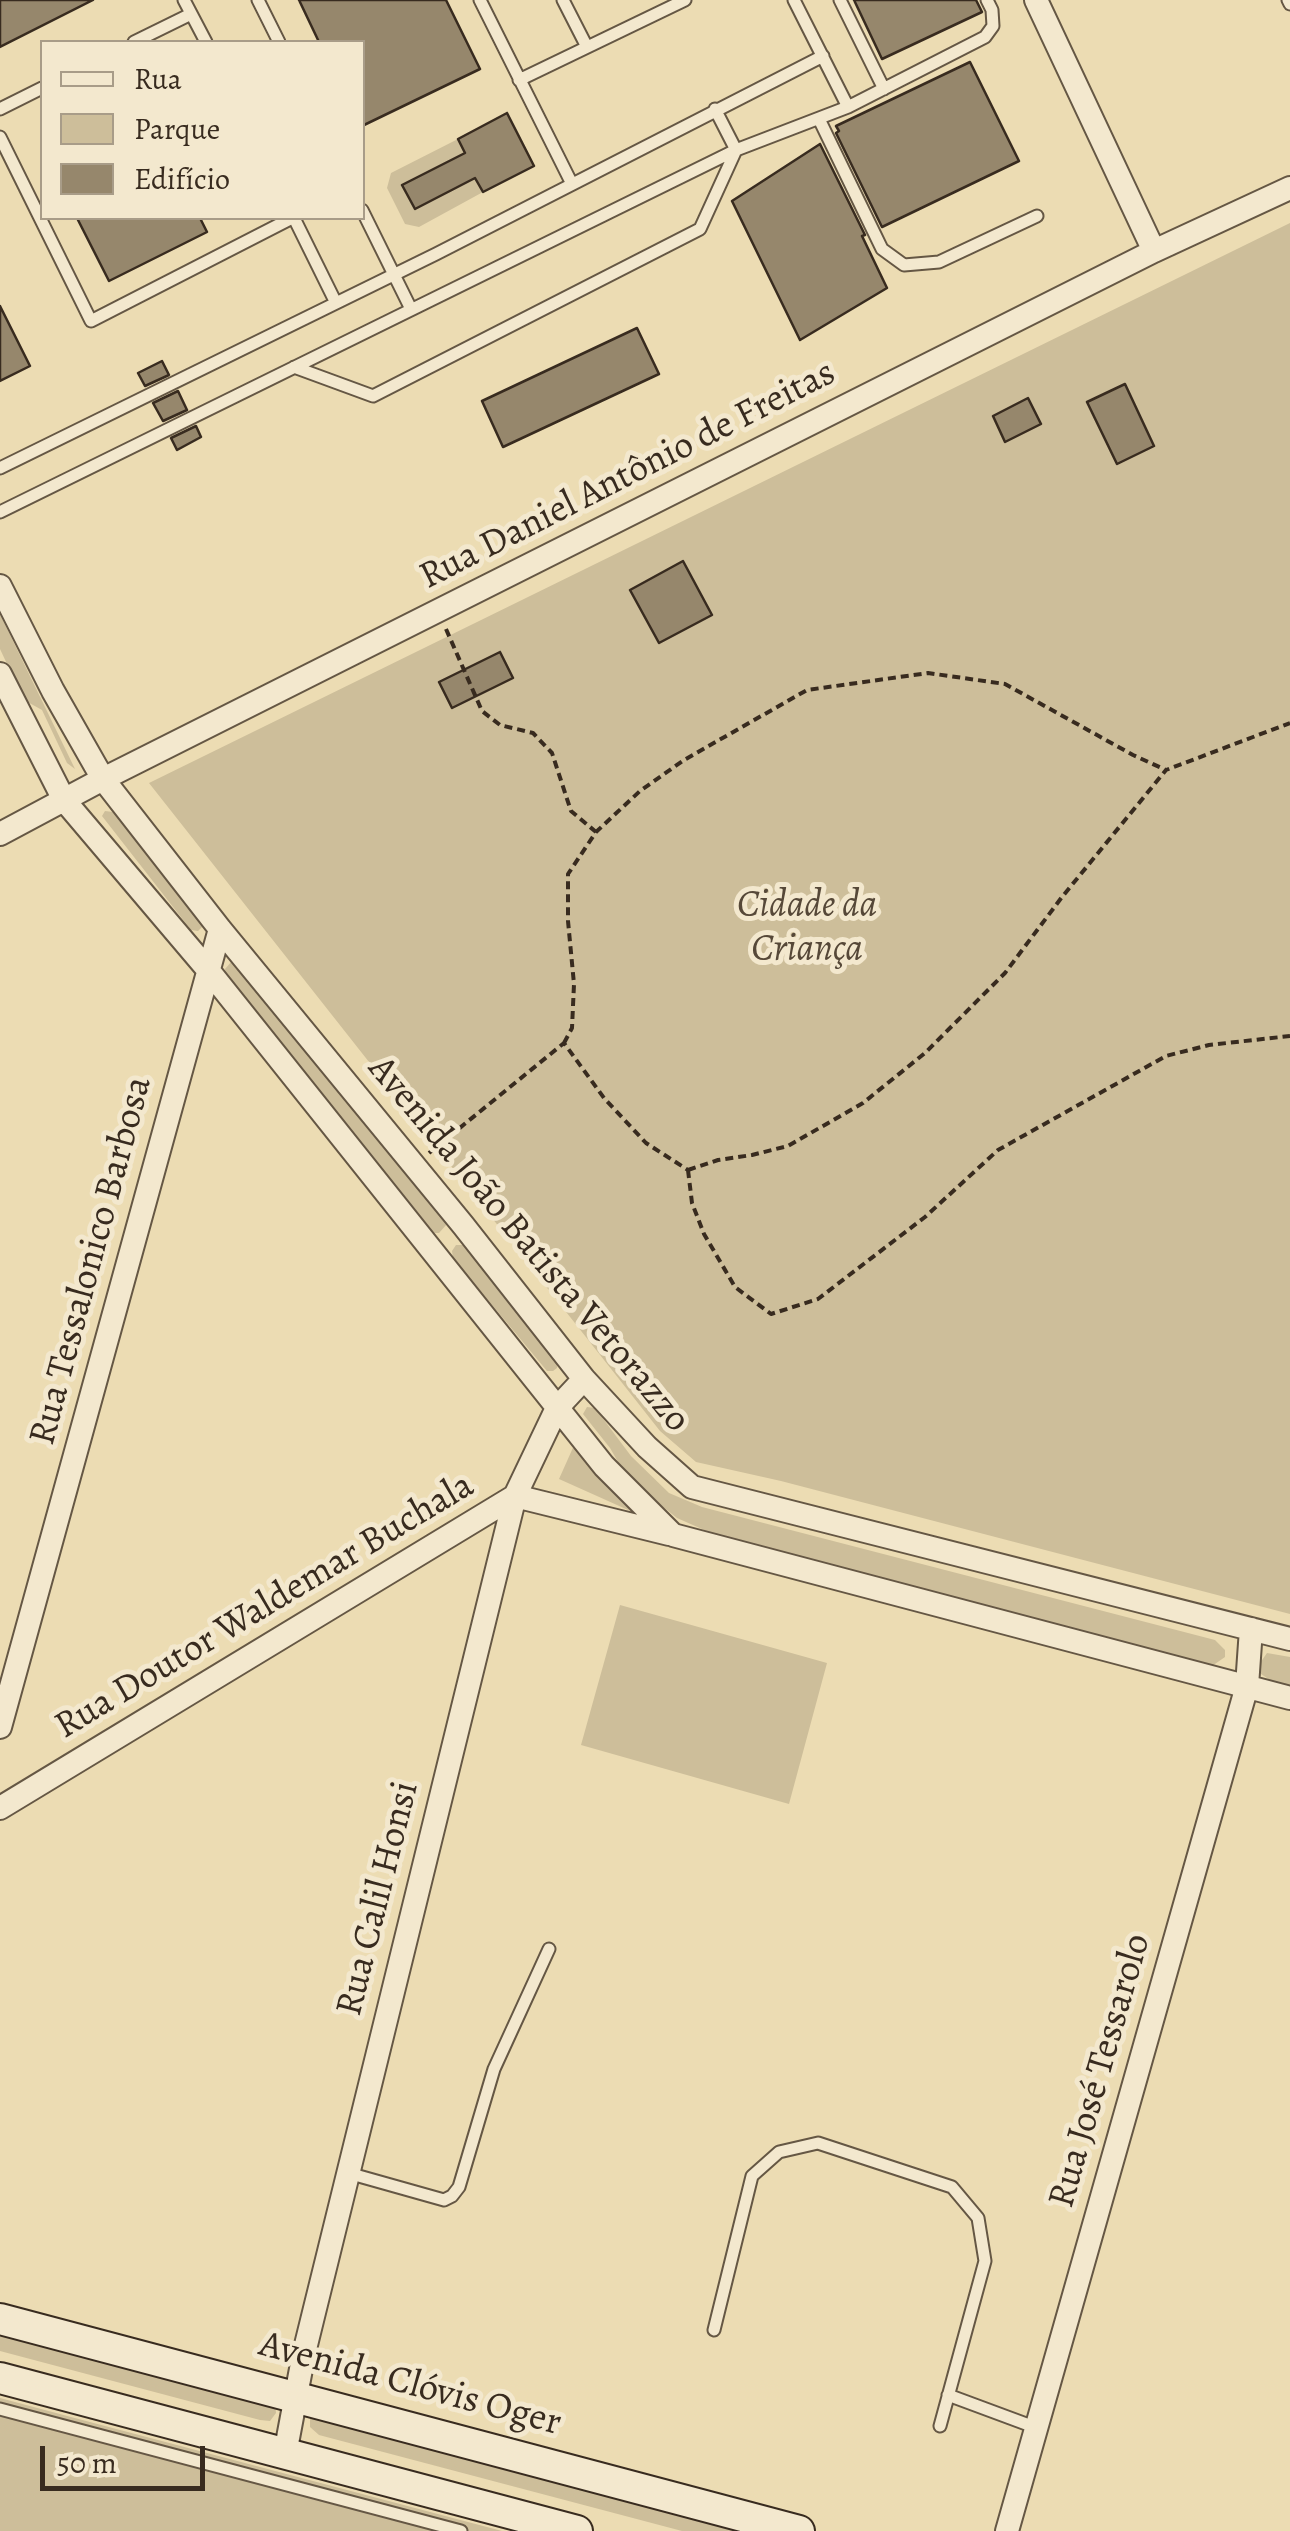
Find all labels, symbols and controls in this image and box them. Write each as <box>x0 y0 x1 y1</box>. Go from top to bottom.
legend <box>40 40 365 220</box>
text: Rua <box>134 59 182 99</box>
text: Parque <box>134 109 220 149</box>
text: Edifício <box>134 159 230 199</box>
street label: Rua Daniel Antônio de Freitas <box>413 351 843 601</box>
park label: Cidade da Criança <box>737 884 877 974</box>
street label: Avenida João Batista Vetorazzo <box>357 1048 699 1442</box>
street label: Rua Tessalonico Barbosa <box>21 1072 163 1450</box>
street label: Rua Doutor Waldemar Buchala <box>47 1464 483 1750</box>
street label: Rua Calil Honsi <box>328 1777 430 2021</box>
street label: Rua José Tessarolo <box>1040 1929 1162 2213</box>
street label: Avenida Clóvis Oger <box>254 2323 566 2447</box>
scale bar <box>45 2426 210 2488</box>
text: 50 m <box>57 2443 117 2483</box>

